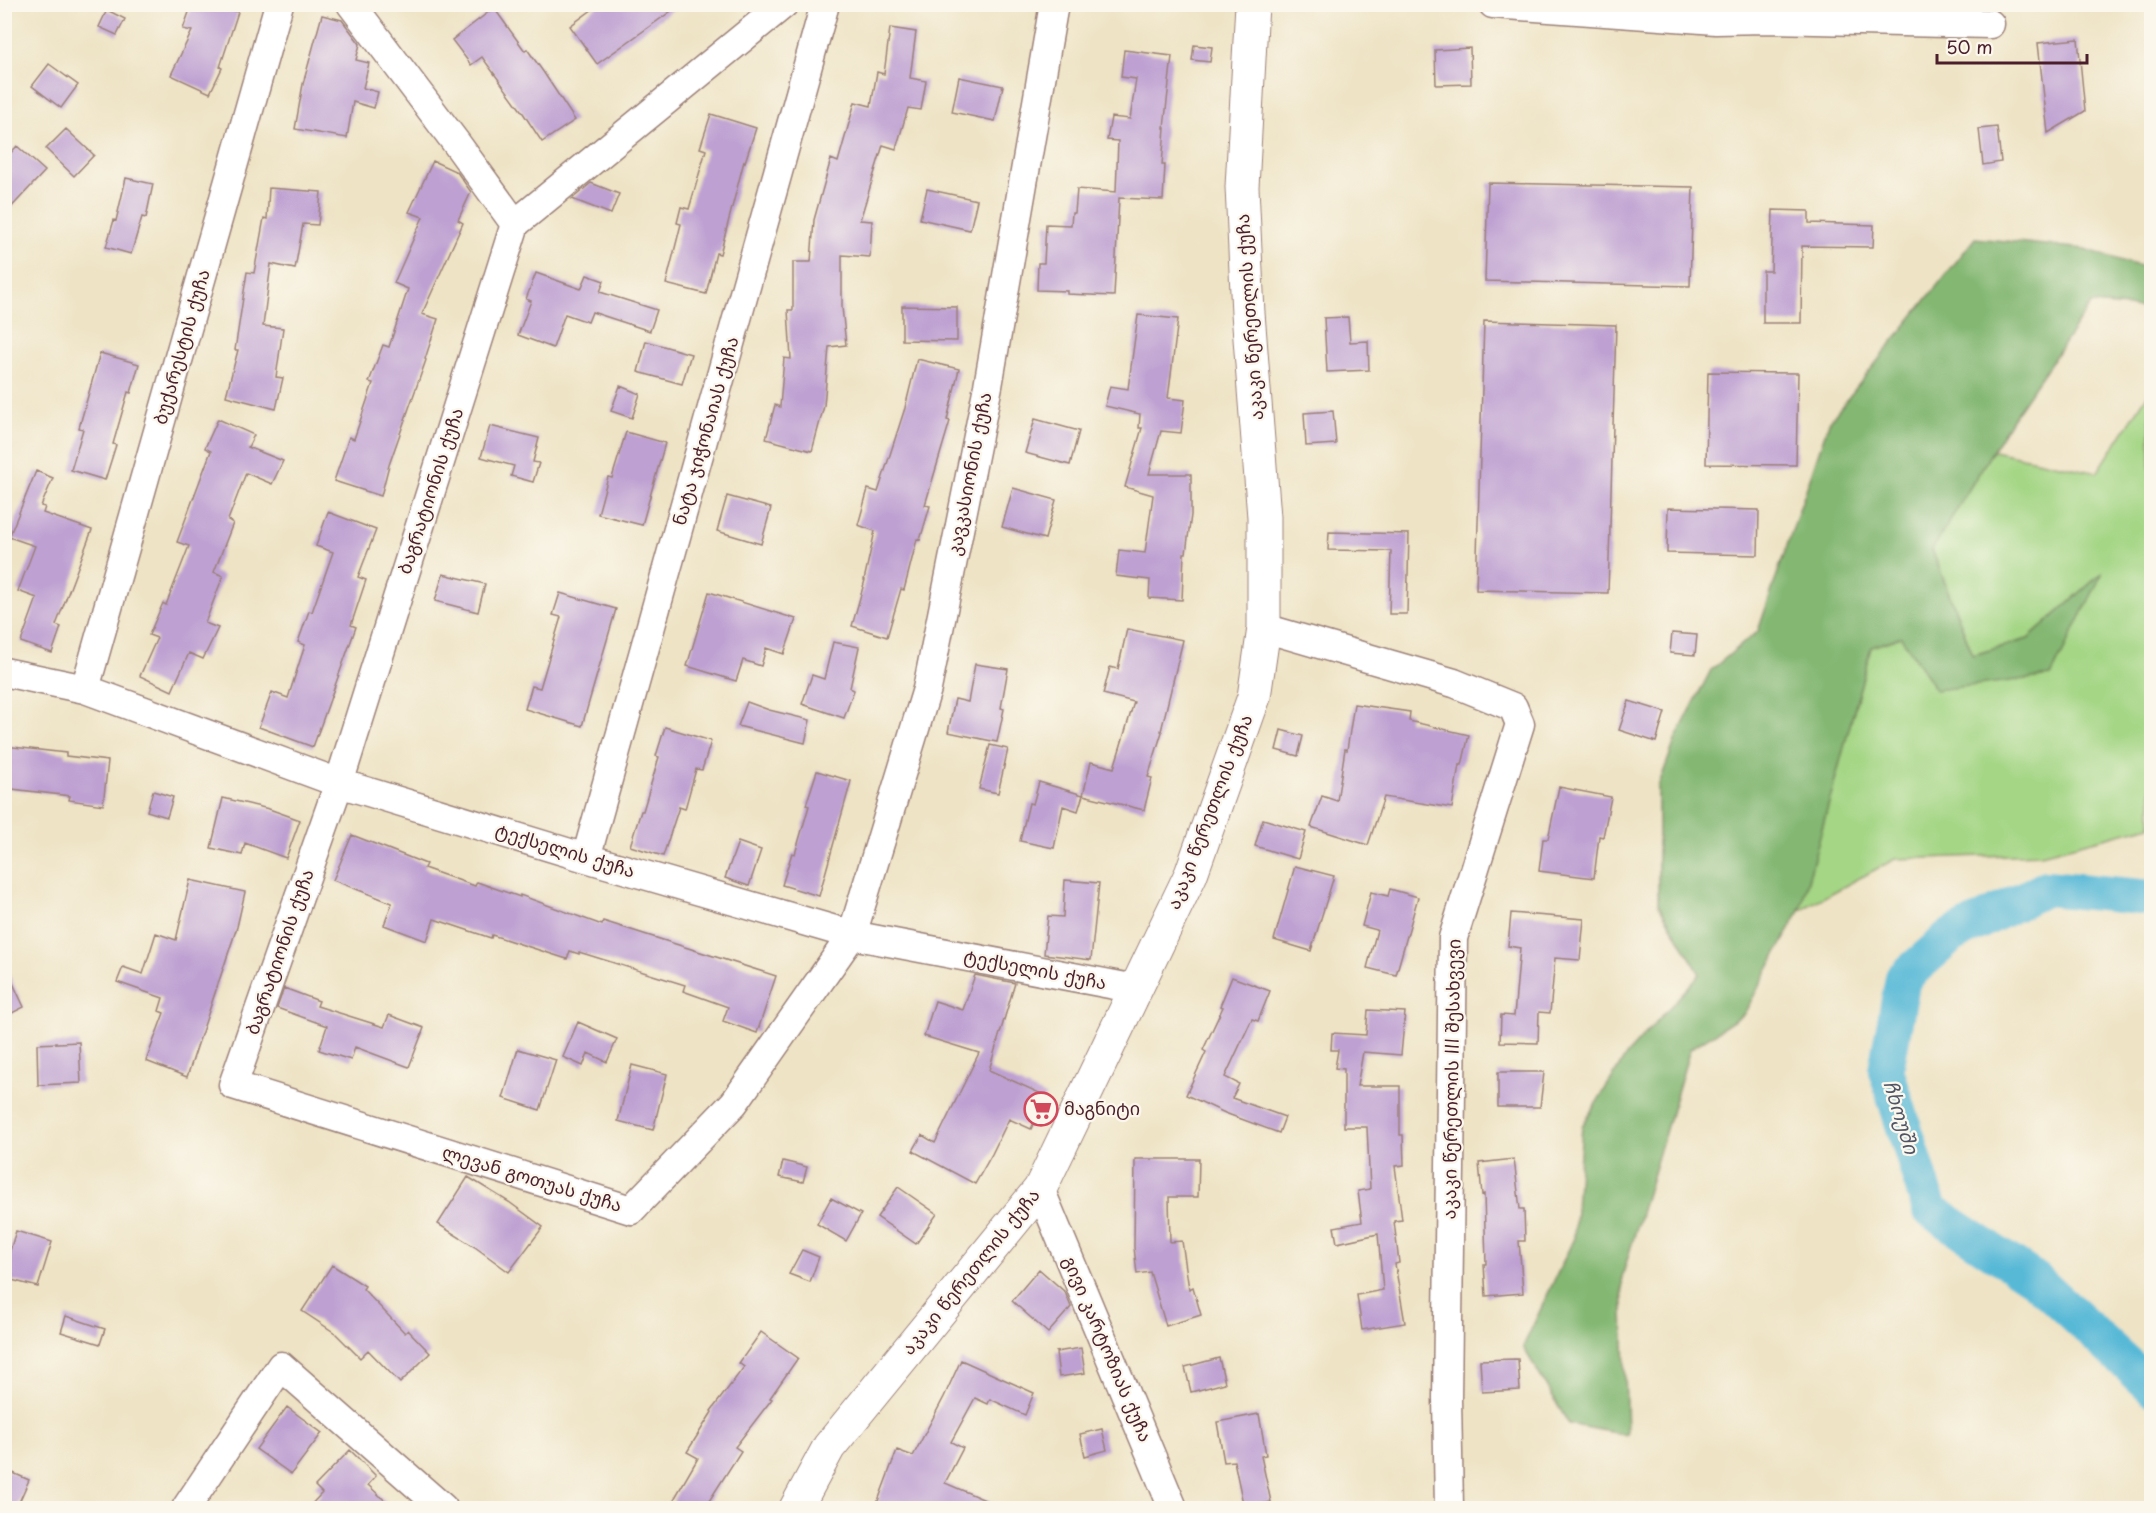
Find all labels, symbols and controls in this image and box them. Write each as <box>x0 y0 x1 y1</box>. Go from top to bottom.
scale bar <box>1937 27 2087 65</box>
text: 50 m <box>1946 33 1993 60</box>
street label: აკაკი წერეთლის ქუჩა <box>1228 213 1269 421</box>
street label: ბუქარესტის ქუჩა <box>145 266 216 427</box>
street label: ნატა ჯიჭონაიას ქუჩა <box>665 333 744 528</box>
street label: კავკასიონის ქუჩა <box>939 390 998 558</box>
street label: ბაგრატიონის ქუჩა <box>390 404 469 577</box>
street label: აკაკი წერეთლის ქუჩა <box>1159 710 1258 913</box>
street label: ტექსელის ქუჩა <box>492 815 639 884</box>
street label: ბაგრატიონის ქუჩა <box>238 865 320 1038</box>
street label: აკაკი წერეთლის III შესახვევი <box>1435 938 1466 1219</box>
street label: ტექსელის ქუჩა <box>962 941 1109 996</box>
water label: ჩხოუში <box>1877 1076 1928 1159</box>
supermarket icon: მაგნიტი <box>1023 1091 1059 1127</box>
place label: მაგნიტი <box>1064 1094 1140 1121</box>
street label: ლევან გოთუას ქუჩა <box>439 1137 626 1218</box>
street label: აკაკი წერეთლის ქუჩა <box>894 1182 1045 1360</box>
street label: გივი კარტოზიას ქუჩა <box>1057 1251 1160 1446</box>

